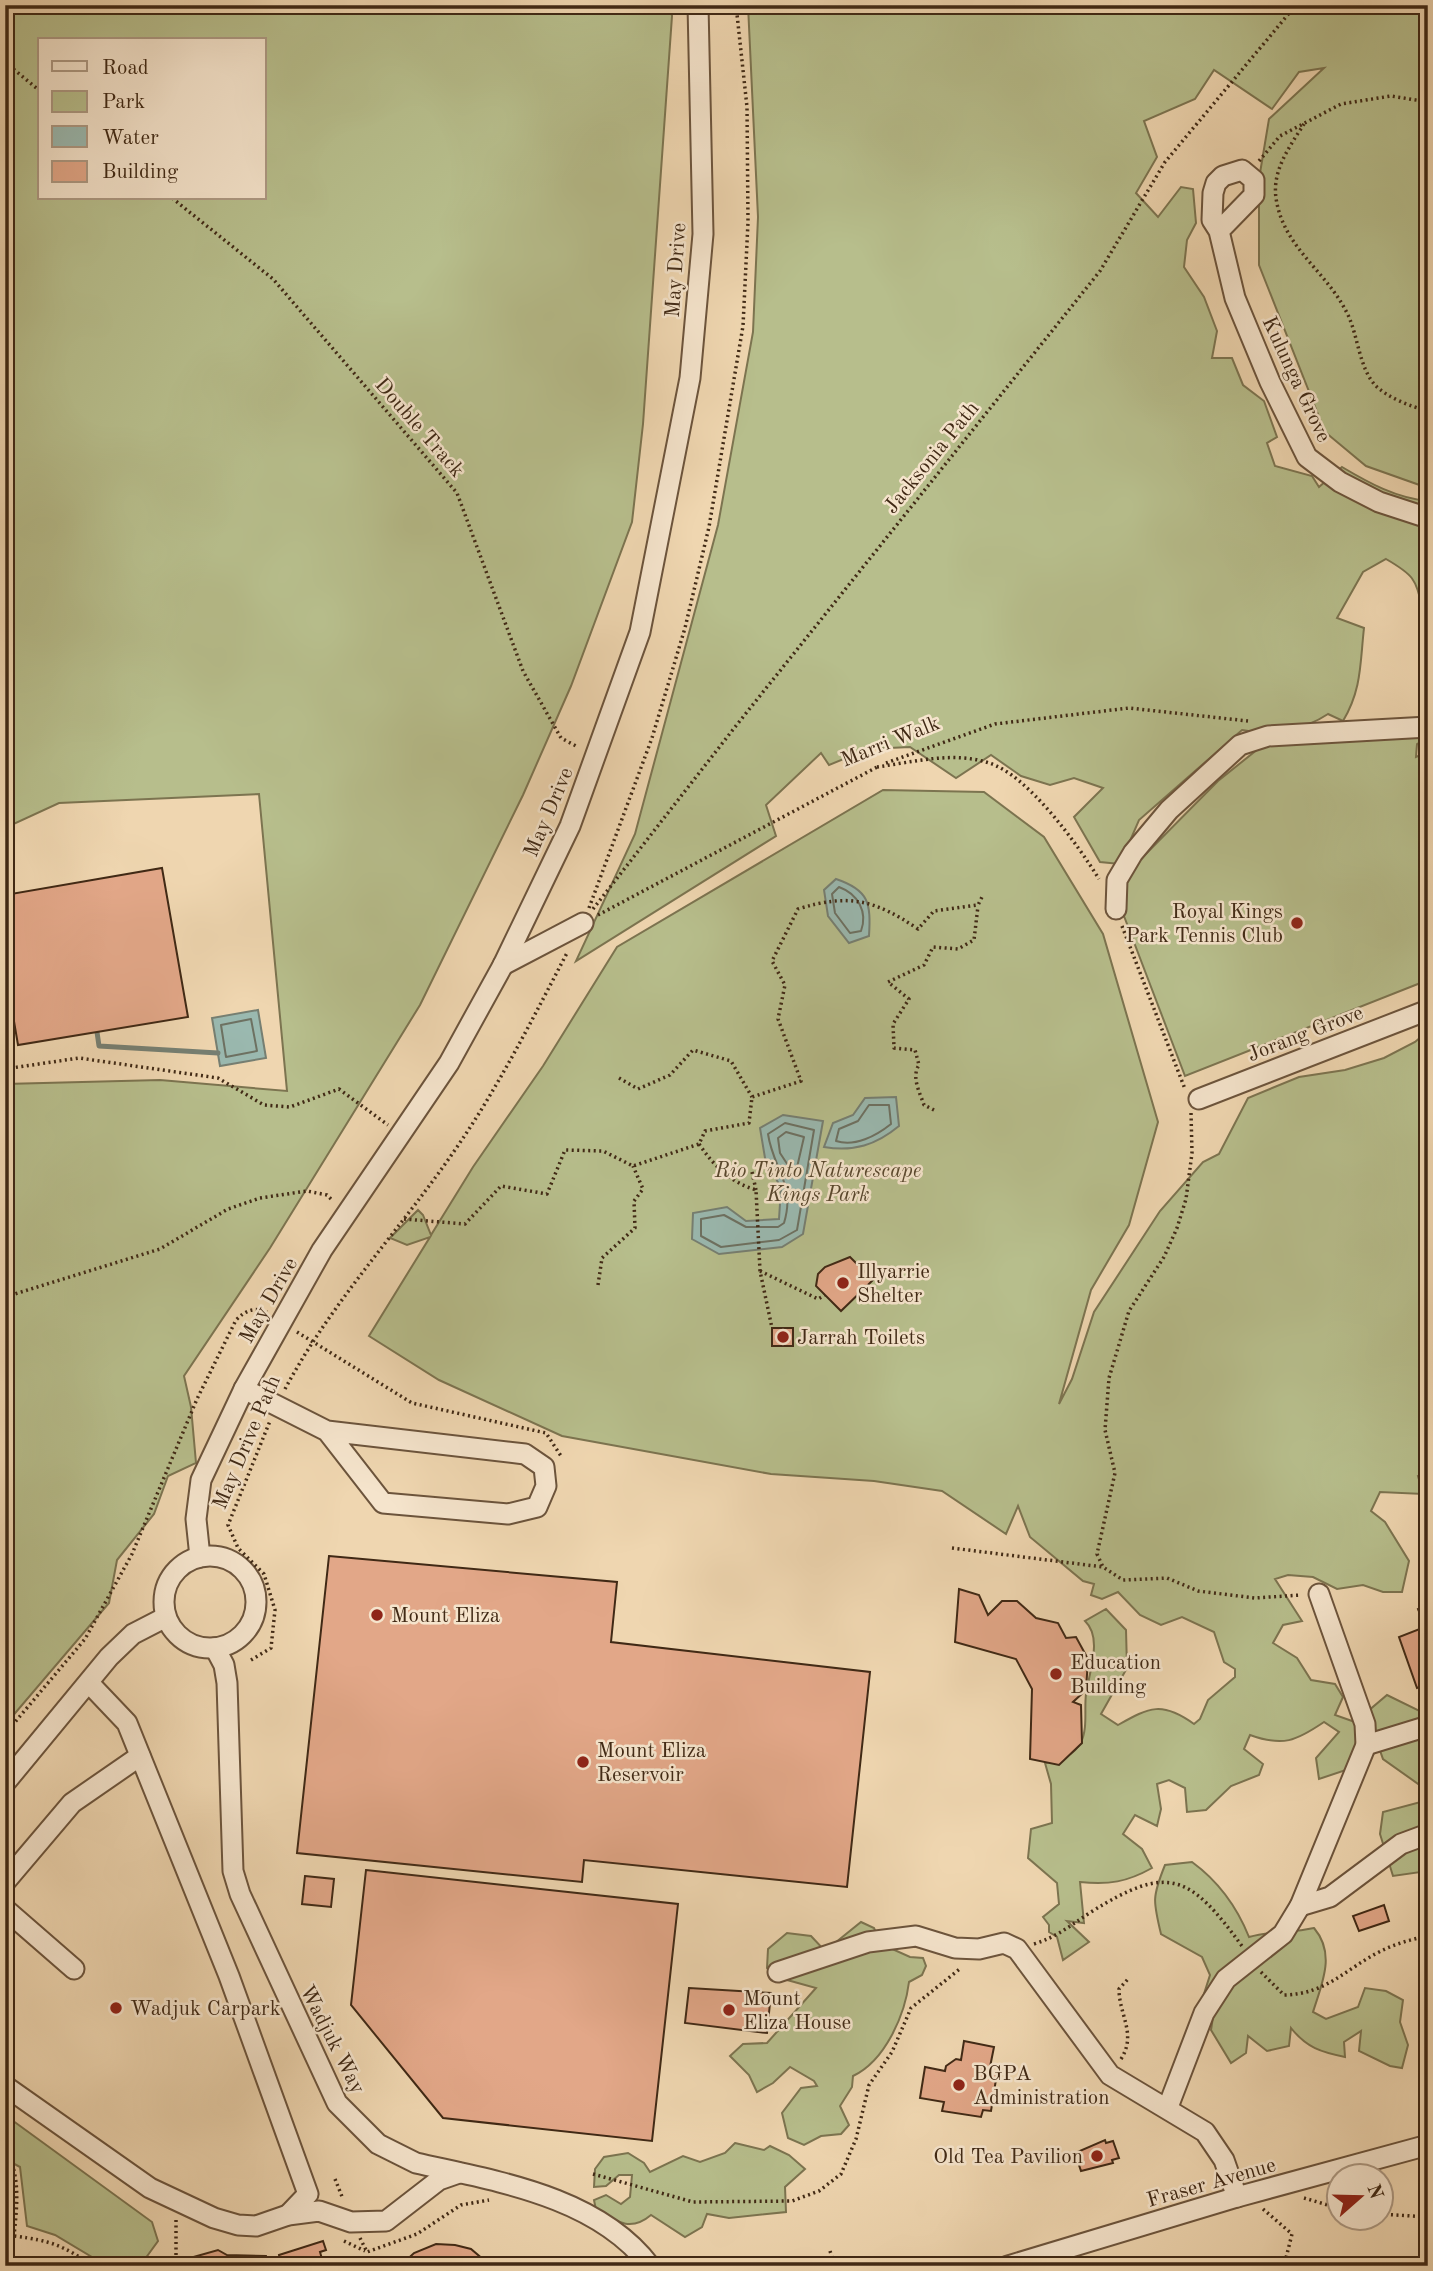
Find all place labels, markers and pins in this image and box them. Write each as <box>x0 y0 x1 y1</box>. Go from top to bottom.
place label: Royal Kings Park Tennis Club <box>1126 902 1283 947</box>
marker: Royal Kings Park Tennis Club <box>1289 915 1305 931</box>
place label: Illyarrie Shelter <box>857 1262 930 1307</box>
marker: Illyarrie Shelter <box>835 1275 851 1291</box>
place label: Jarrah Toilets <box>797 1328 925 1349</box>
marker: Jarrah Toilets <box>775 1329 791 1345</box>
place label: Mount Eliza <box>391 1606 500 1627</box>
marker: Mount Eliza <box>369 1607 385 1623</box>
place label: Education Building <box>1070 1653 1161 1698</box>
marker: Education Building <box>1048 1666 1064 1682</box>
place label: Mount Eliza Reservoir <box>597 1741 706 1786</box>
marker: Mount Eliza Reservoir <box>575 1754 591 1770</box>
place label: Mount Eliza House <box>743 1989 851 2034</box>
place label: Wadjuk Carpark <box>130 1999 281 2020</box>
marker: Wadjuk Carpark <box>108 2000 124 2016</box>
marker: Mount Eliza House <box>721 2002 737 2018</box>
place label: BGPA Administration <box>973 2064 1110 2109</box>
marker: BGPA Administration <box>951 2077 967 2093</box>
place label: Old Tea Pavilion <box>933 2147 1083 2168</box>
marker: Old Tea Pavilion <box>1089 2148 1105 2164</box>

